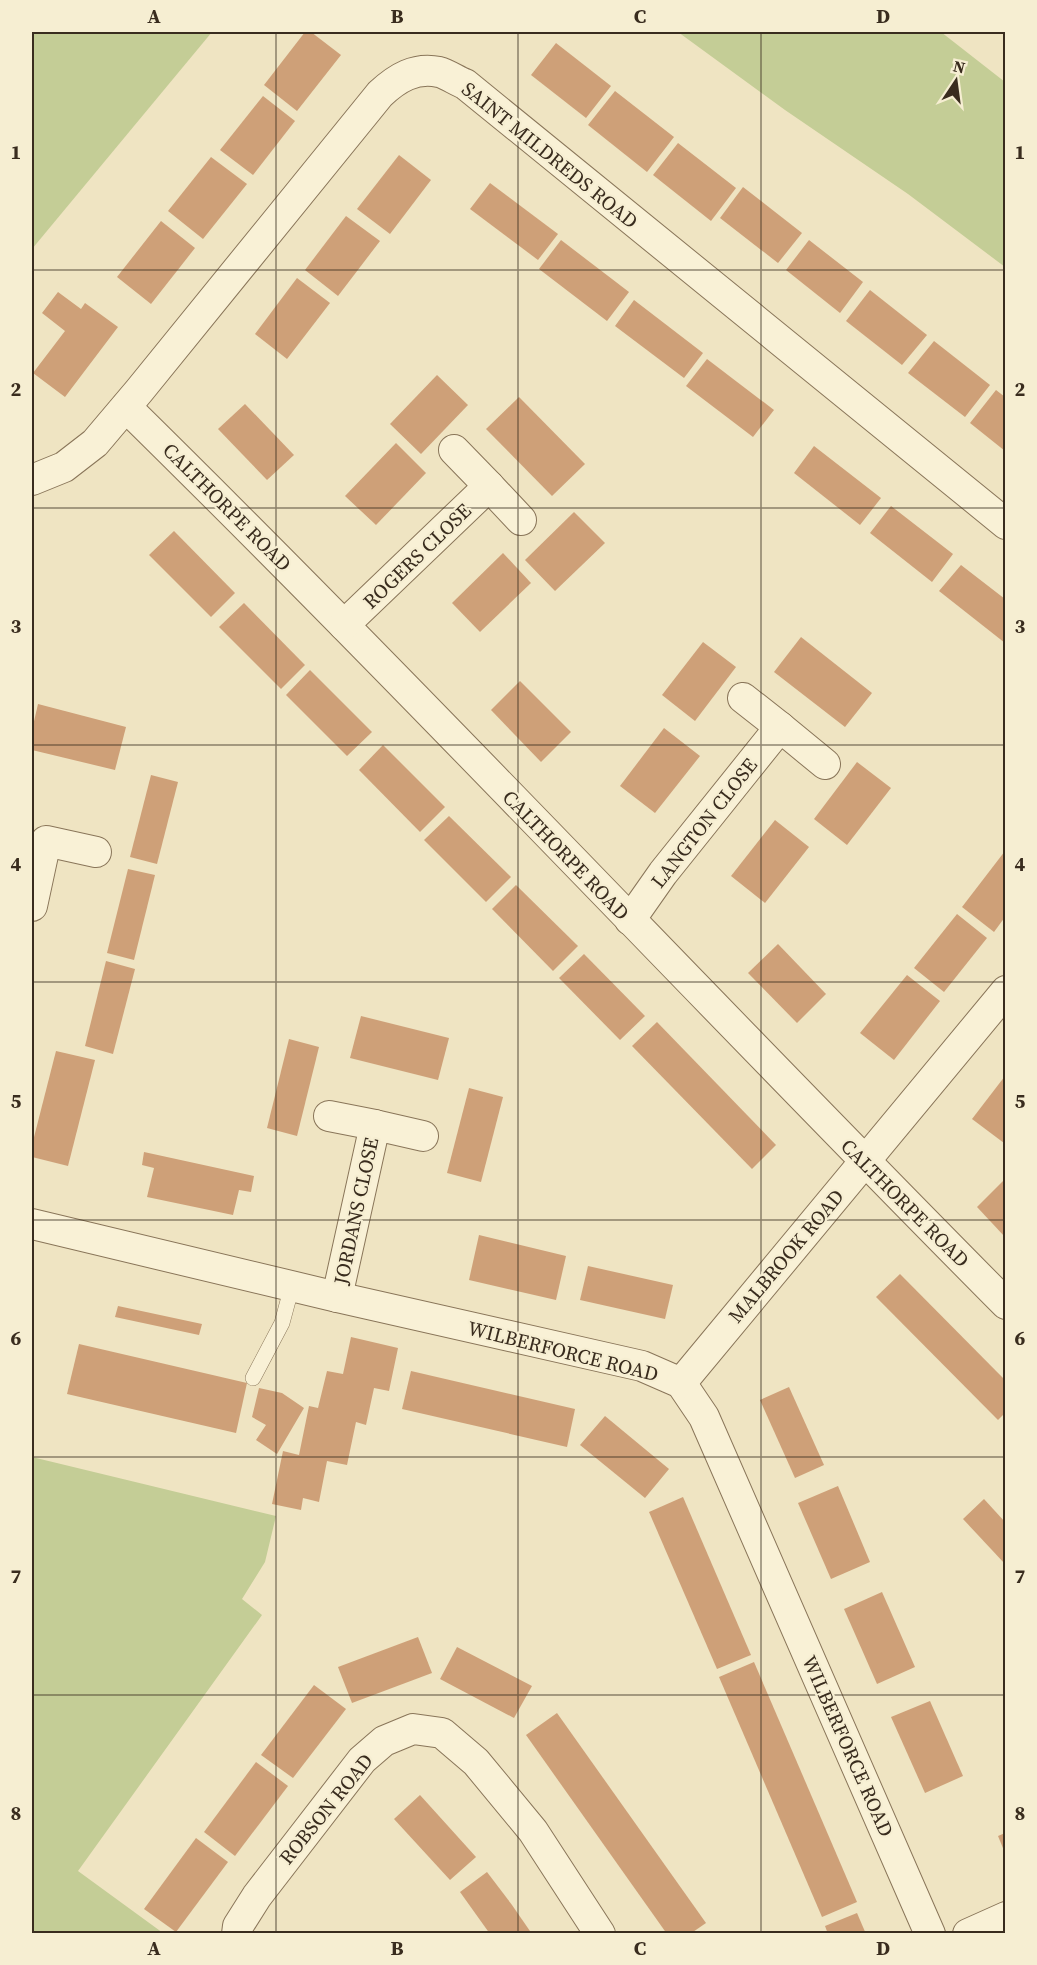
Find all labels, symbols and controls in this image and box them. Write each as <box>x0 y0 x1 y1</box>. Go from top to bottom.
text: A <box>147 2 161 30</box>
text: B <box>390 2 404 30</box>
text: C <box>634 2 646 30</box>
text: D <box>876 2 890 30</box>
north arrow <box>926 51 986 111</box>
text: N <box>951 54 968 78</box>
street label: SAINT MILDREDS ROAD <box>456 75 644 235</box>
text: 1 <box>11 138 21 166</box>
text: 1 <box>1015 138 1025 166</box>
text: 2 <box>11 375 22 403</box>
text: 2 <box>1015 375 1026 403</box>
street label: CALTHORPE ROAD <box>156 436 298 578</box>
street label: ROGERS CLOSE <box>357 497 477 615</box>
text: 3 <box>11 612 22 640</box>
text: 3 <box>1015 612 1026 640</box>
street label: LANGTON CLOSE <box>644 752 764 894</box>
street label: CALTHORPE ROAD <box>496 784 636 926</box>
text: 4 <box>11 850 22 878</box>
text: 4 <box>1015 850 1026 878</box>
text: 5 <box>11 1087 22 1115</box>
text: 5 <box>1015 1087 1026 1115</box>
street label: CALTHORPE ROAD <box>834 1132 976 1274</box>
street label: JORDANS CLOSE <box>327 1135 385 1288</box>
street label: MALBROOK ROAD <box>722 1183 850 1329</box>
street label: WILBERFORCE ROAD <box>465 1314 661 1388</box>
text: 6 <box>11 1324 22 1352</box>
text: 6 <box>1015 1324 1026 1352</box>
text: 7 <box>11 1562 22 1590</box>
text: 7 <box>1015 1562 1026 1590</box>
street label: WILBERFORCE ROAD <box>795 1651 901 1841</box>
street label: ROBSON ROAD <box>272 1748 380 1870</box>
text: 8 <box>11 1799 21 1827</box>
text: 8 <box>1015 1799 1025 1827</box>
text: A <box>147 1934 161 1962</box>
text: B <box>390 1934 404 1962</box>
text: C <box>634 1934 646 1962</box>
text: D <box>876 1934 890 1962</box>

